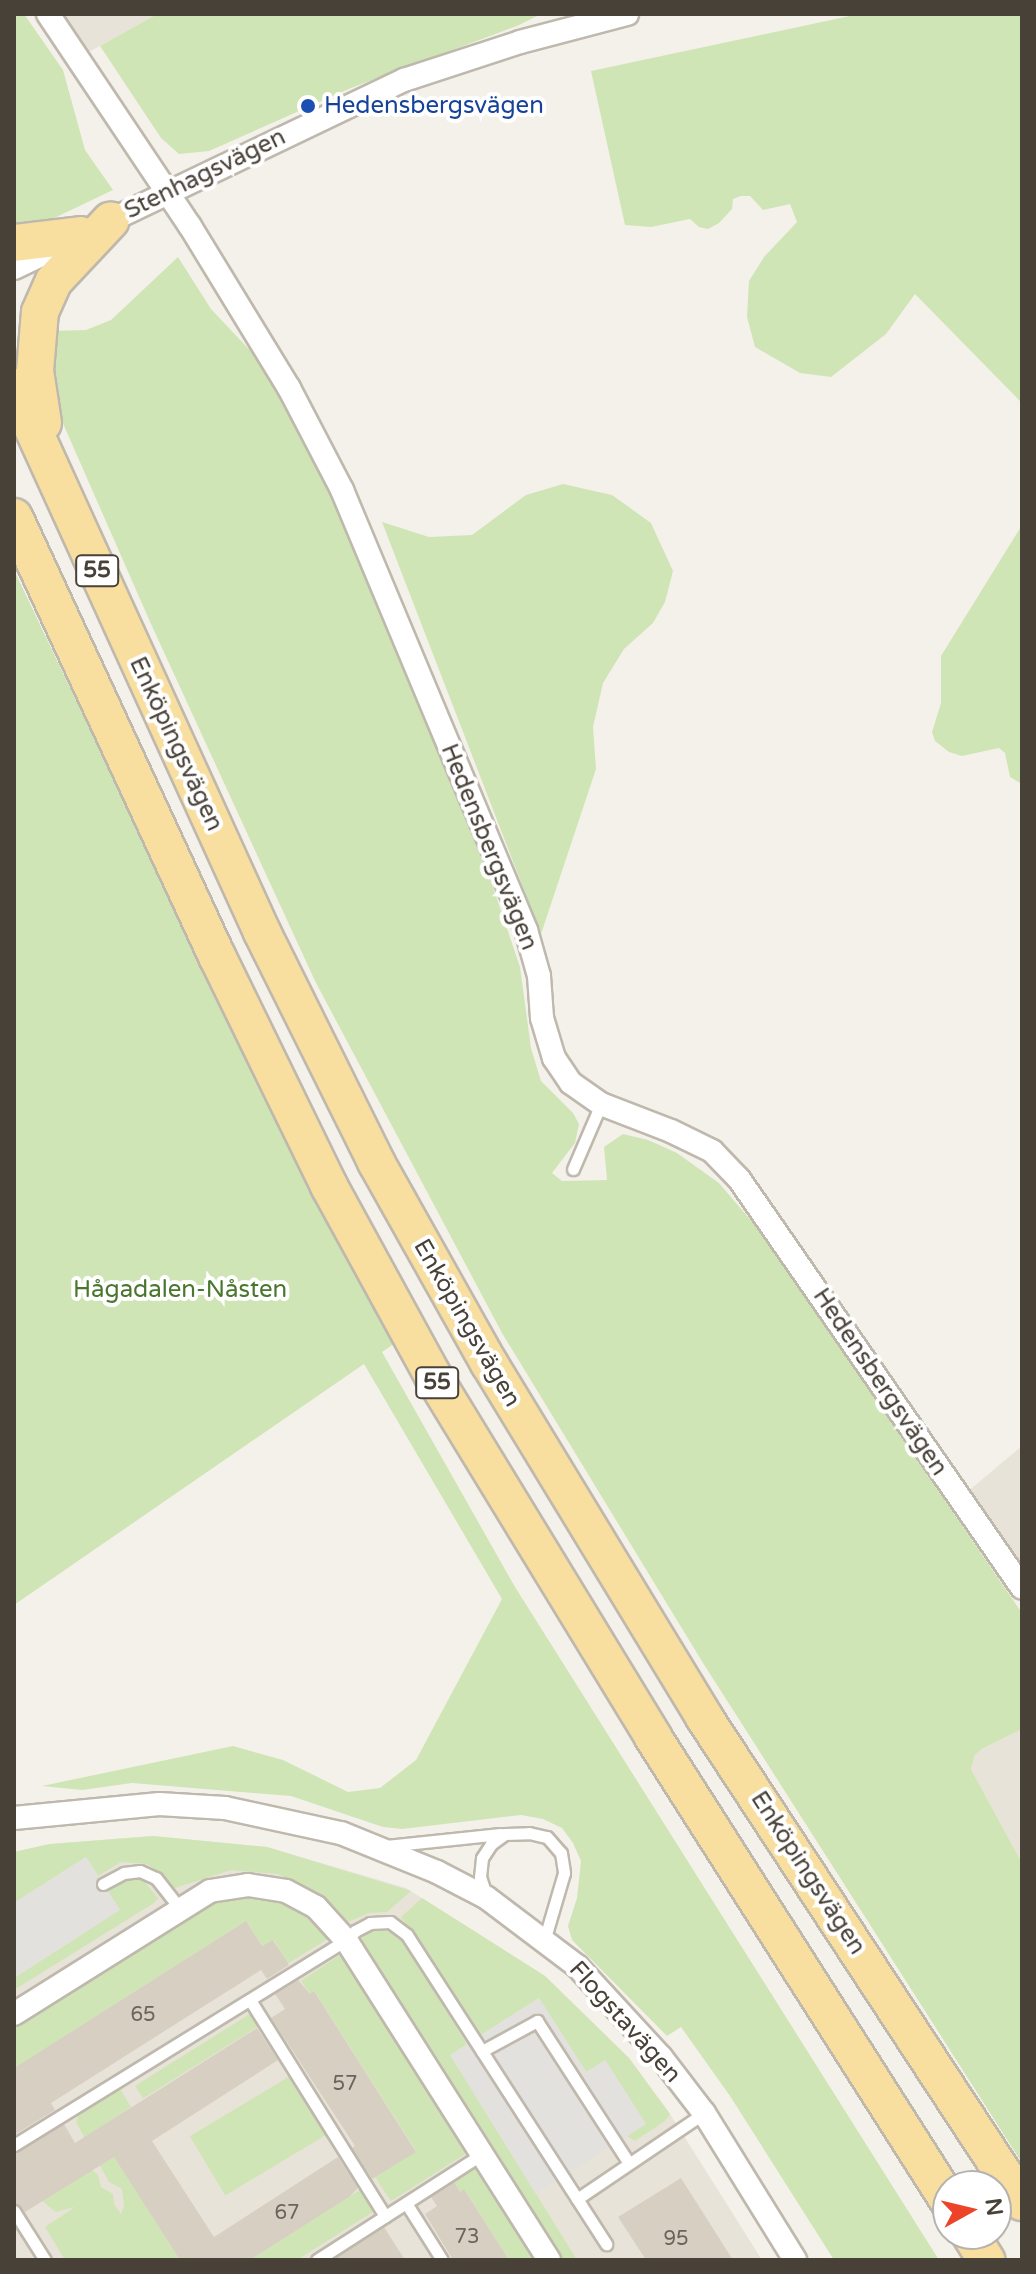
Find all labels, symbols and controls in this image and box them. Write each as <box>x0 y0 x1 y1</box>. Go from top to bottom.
place label: Hedensbergsvägen <box>324 92 544 120</box>
marker: Hedensbergsvägen <box>299 97 317 115</box>
street label: Stenhagsvägen <box>120 123 290 225</box>
road number: 55 <box>75 553 119 589</box>
street label: Enköpingsvägen <box>123 652 229 836</box>
street label: Hedensbergsvägen <box>434 740 544 954</box>
street label: Enköpingsvägen <box>407 1234 527 1412</box>
park label: Hågadalen-Nåsten <box>73 1276 287 1304</box>
street label: Hedensbergsvägen <box>807 1283 953 1481</box>
road number: 55 <box>415 1365 459 1401</box>
street label: Enköpingsvägen <box>744 1786 872 1960</box>
street label: Flogstavägen <box>563 1955 687 2089</box>
house number: 65 <box>130 2003 156 2027</box>
house number: 57 <box>332 2072 358 2096</box>
north arrow <box>932 2170 1012 2250</box>
text: N <box>980 2196 1008 2217</box>
house number: 67 <box>274 2201 300 2225</box>
house number: 73 <box>454 2225 480 2249</box>
house number: 95 <box>663 2227 689 2251</box>

